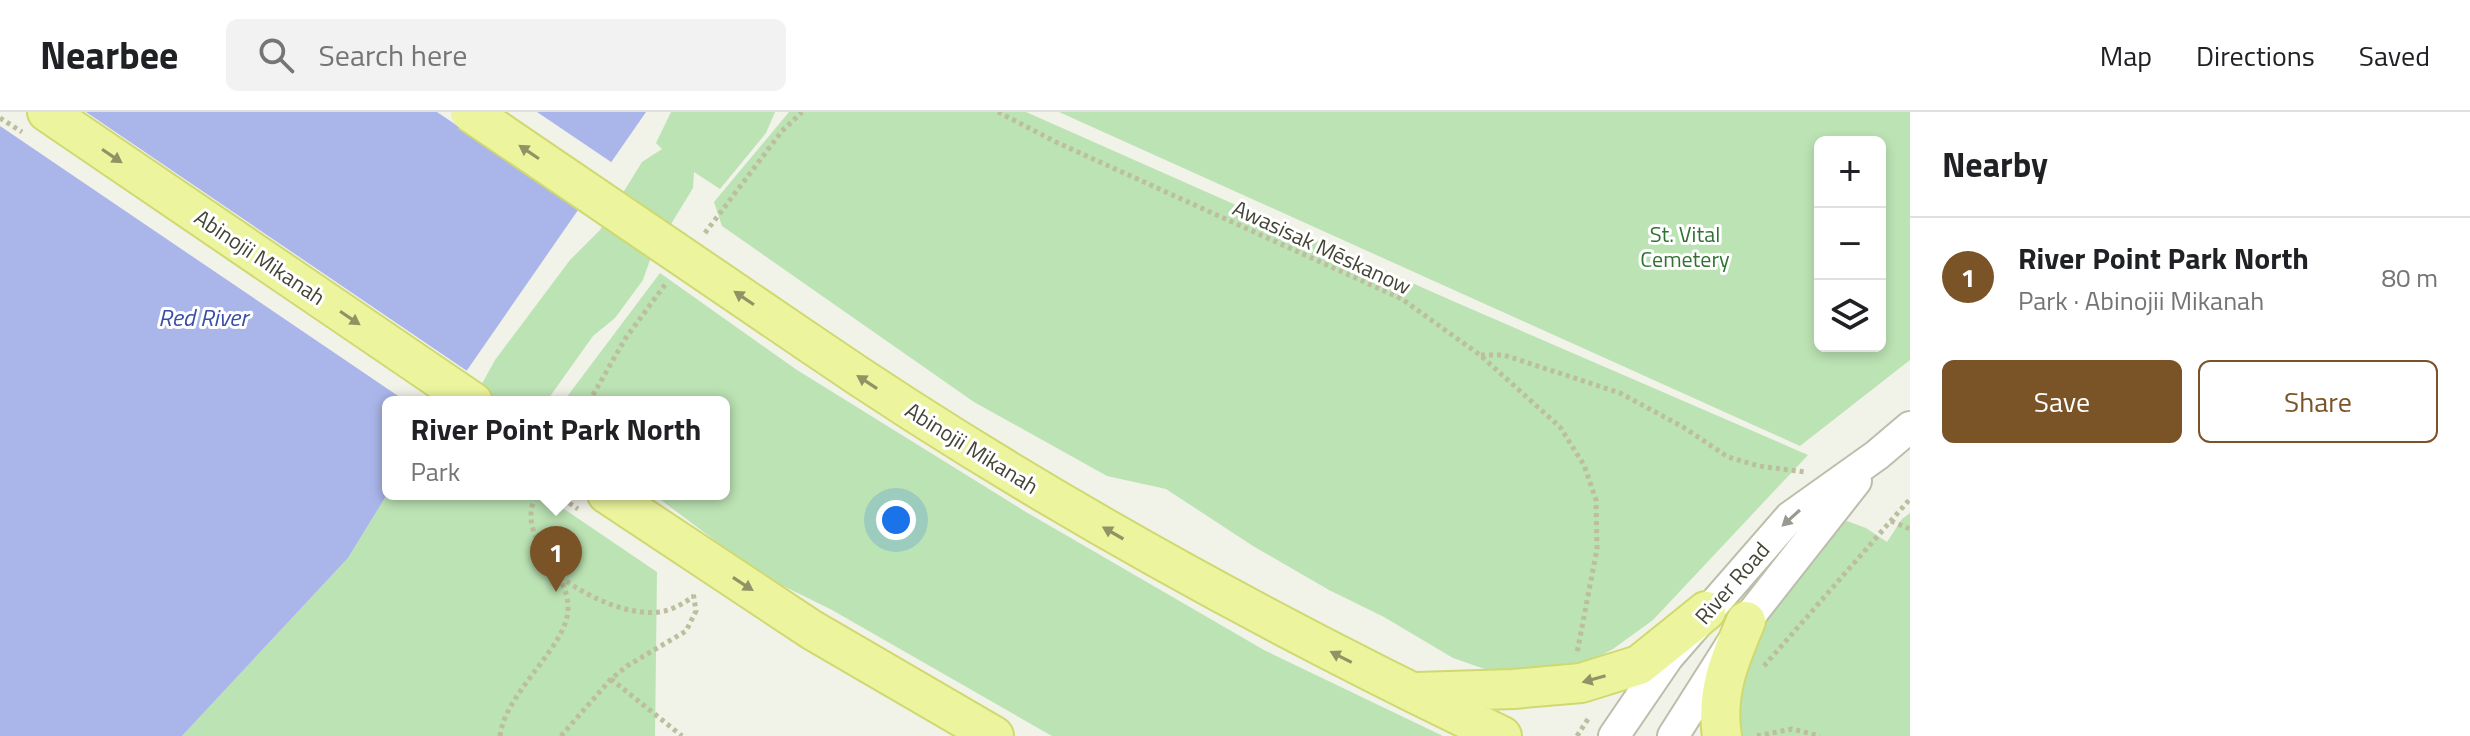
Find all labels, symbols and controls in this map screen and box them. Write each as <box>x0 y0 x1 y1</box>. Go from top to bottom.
search box <box>226 19 786 91</box>
text: Nearbee <box>40 26 178 84</box>
text: Search here <box>318 32 467 78</box>
icon: search <box>254 33 298 77</box>
text: Map <box>2100 34 2152 77</box>
text: Directions <box>2196 34 2315 77</box>
text: Saved <box>2359 34 2430 77</box>
map controls <box>1814 136 1886 352</box>
button: + <box>1814 136 1886 208</box>
text: Nearby <box>1942 138 2048 190</box>
one-way arrow <box>518 145 539 160</box>
one-way arrow <box>101 148 122 163</box>
street label: Awasisak Mēskanow <box>1227 191 1417 303</box>
street label: Abinojii Mikanah <box>188 200 332 314</box>
button: − <box>1814 208 1886 280</box>
park label: St. Vital Cemetery <box>1640 217 1730 276</box>
text: River Point Park North <box>2018 235 2309 281</box>
text: 1 <box>1961 258 1975 297</box>
text: 80 m <box>2381 258 2438 297</box>
button: layers <box>1814 280 1886 352</box>
text: Park · Abinojii Mikanah <box>2018 281 2264 320</box>
one-way arrow <box>733 291 754 306</box>
water label: Red River <box>158 299 251 335</box>
one-way arrow <box>339 310 360 325</box>
button: Save <box>1942 360 2182 443</box>
button: Share <box>2198 360 2438 443</box>
one-way arrow <box>857 375 878 390</box>
street label: Abinojii Mikanah <box>899 393 1045 503</box>
popup <box>382 396 730 500</box>
text: River Point Park North <box>411 406 701 452</box>
text: Park <box>411 452 460 491</box>
your location <box>876 500 916 540</box>
one-way arrow <box>1782 509 1802 526</box>
pin: 1 <box>530 526 582 592</box>
one-way arrow <box>1102 526 1124 540</box>
street label: River Road <box>1686 534 1778 632</box>
one-way arrow <box>732 576 754 590</box>
one-way arrow <box>1329 650 1352 663</box>
one-way arrow <box>1581 673 1605 686</box>

